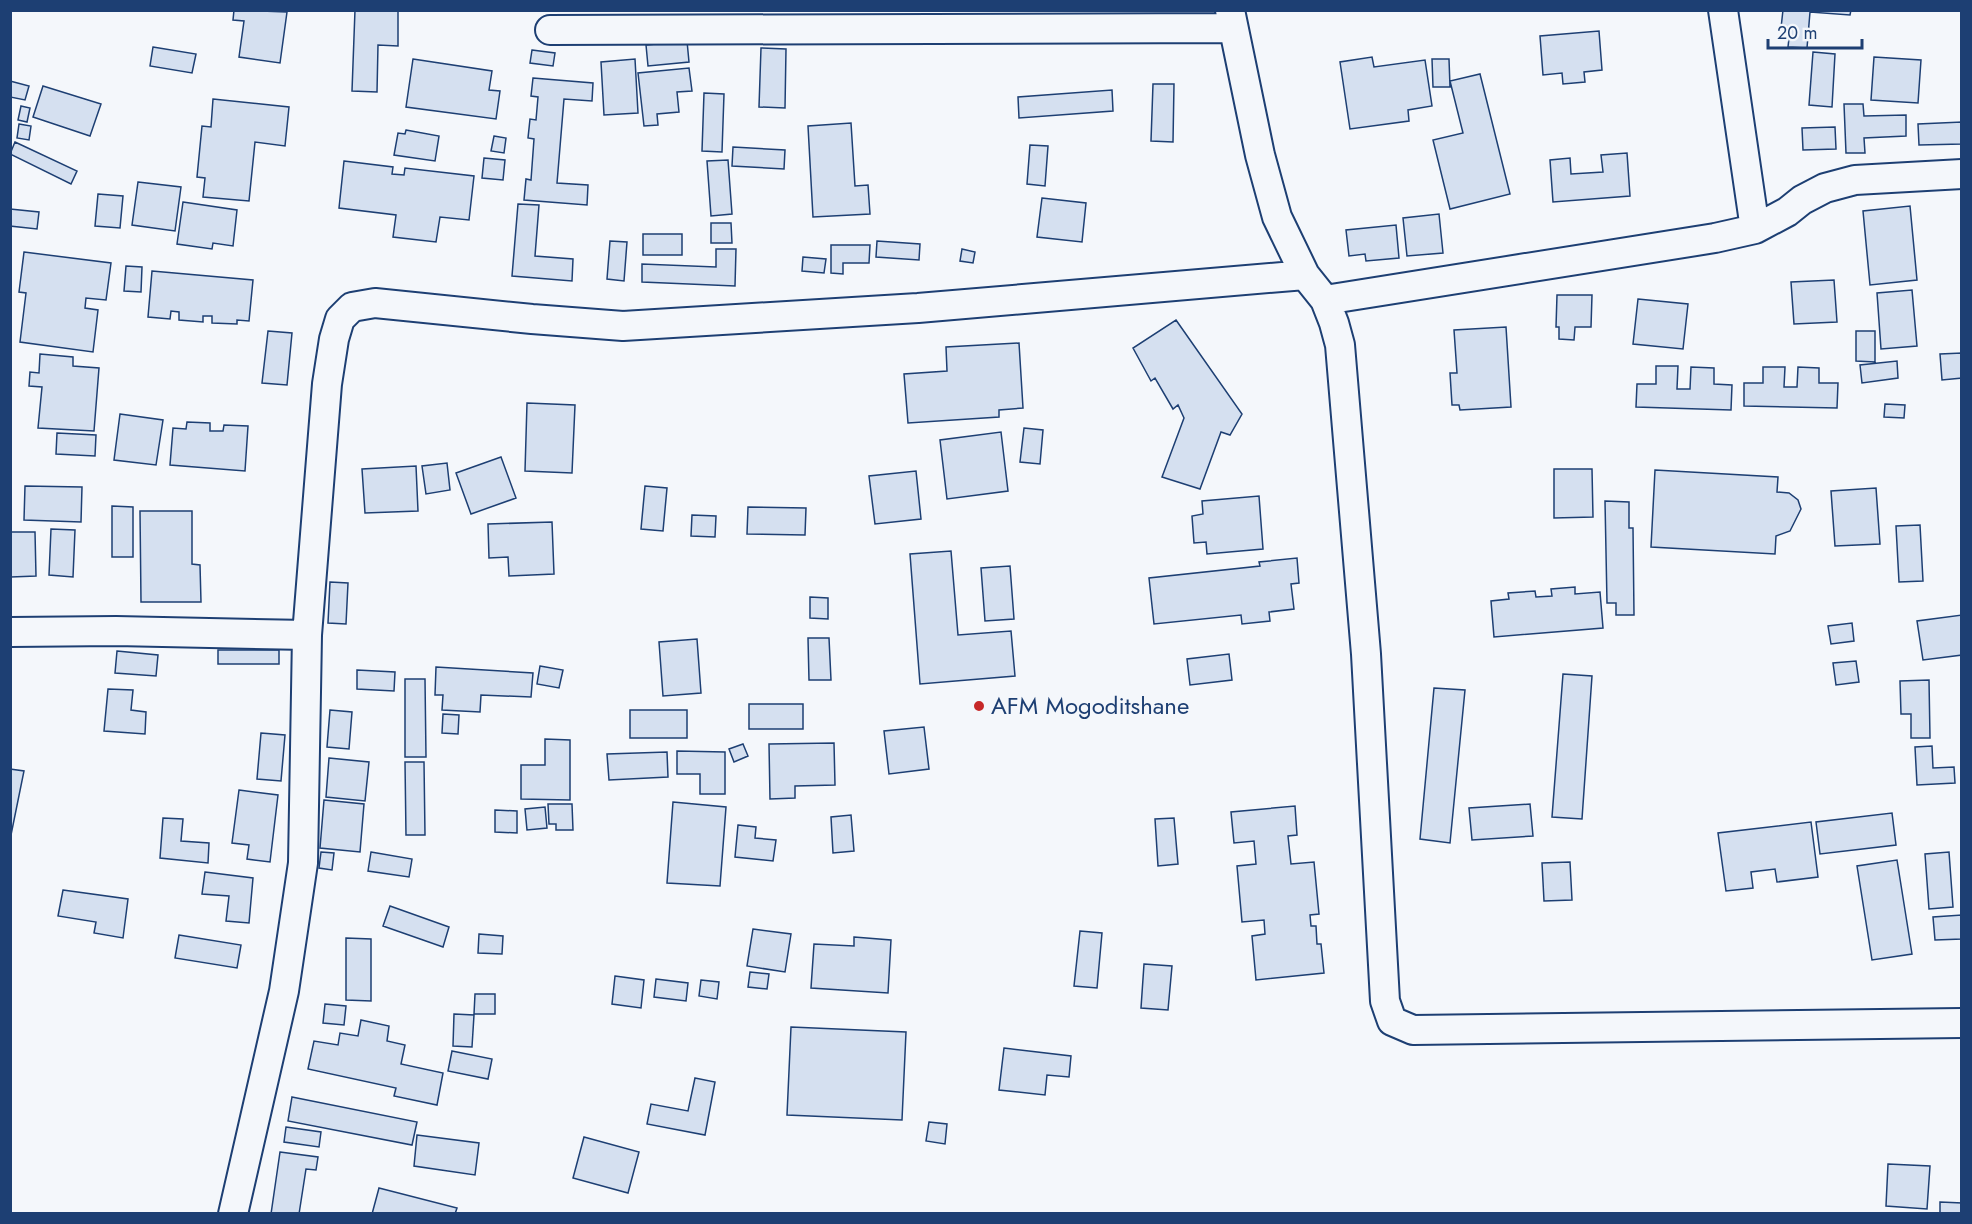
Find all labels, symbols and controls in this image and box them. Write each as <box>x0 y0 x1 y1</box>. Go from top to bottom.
scale bar <box>1768 12 1862 50</box>
text: 20 m <box>1777 20 1817 46</box>
place label: AFM Mogoditshane <box>991 688 1189 723</box>
marker: AFM Mogoditshane <box>972 699 986 713</box>

